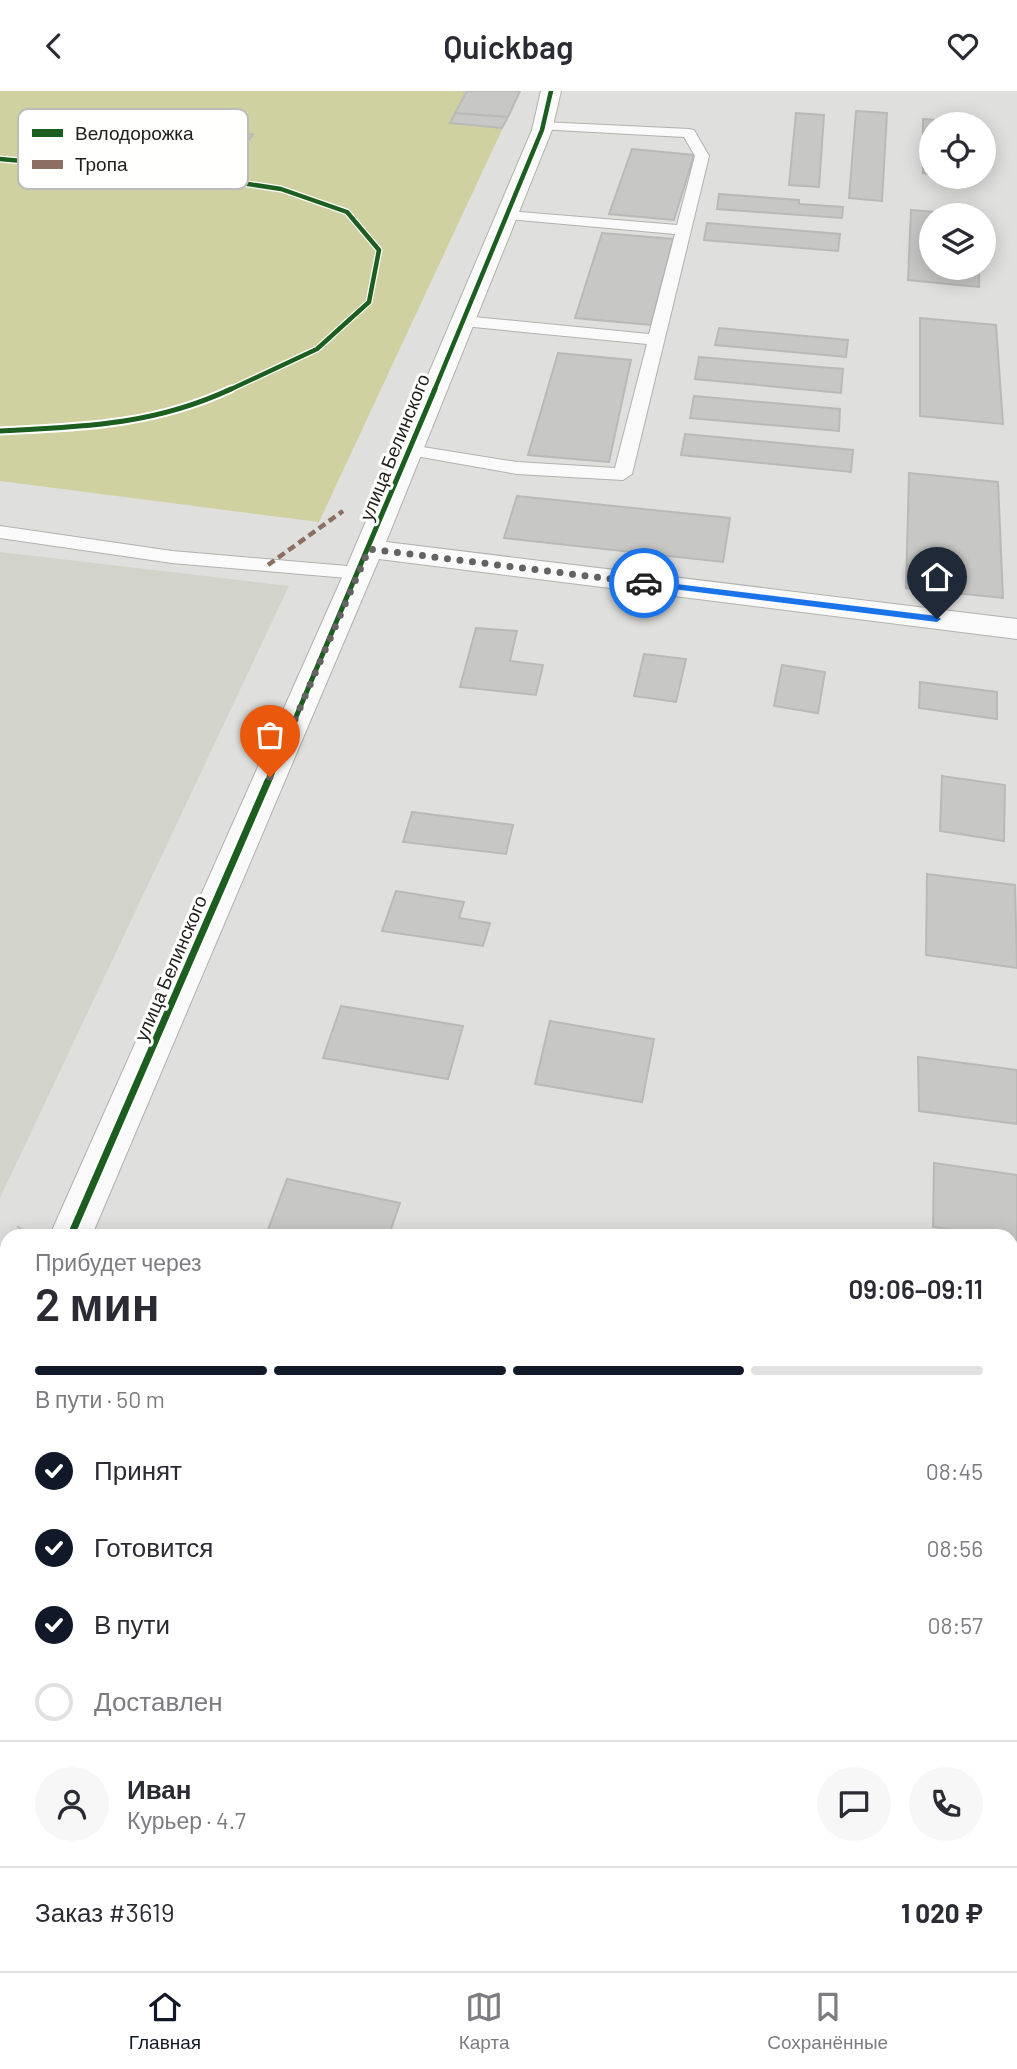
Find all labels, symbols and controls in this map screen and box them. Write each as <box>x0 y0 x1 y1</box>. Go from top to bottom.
icon: back <box>35 27 73 65</box>
text: Quickbag <box>443 27 574 65</box>
icon: heart <box>944 27 982 65</box>
legend <box>18 109 248 189</box>
map controls <box>919 112 996 280</box>
button: locate <box>919 112 996 189</box>
text: Велодорожка <box>75 121 194 144</box>
text: Тропа <box>75 152 128 175</box>
button: layers <box>919 203 996 280</box>
street label: улица Белинского <box>354 370 434 524</box>
pin <box>907 547 967 619</box>
courier <box>609 548 679 618</box>
icon: home <box>918 558 956 596</box>
icon: car <box>625 564 663 602</box>
pin <box>240 705 300 777</box>
icon: bag <box>251 716 289 754</box>
street label: улица Белинского <box>129 892 211 1044</box>
text: Прибудет через <box>35 1248 202 1276</box>
text: 09:06–09:11 <box>848 1273 983 1304</box>
text: 2 мин <box>35 1275 160 1330</box>
text: В пути · 50 m <box>35 1385 165 1413</box>
icon: check <box>35 1452 73 1490</box>
text: Принят <box>94 1454 182 1485</box>
text: 08:45 <box>926 1457 983 1485</box>
icon: check <box>35 1529 73 1567</box>
text: Готовится <box>94 1531 213 1562</box>
text: 08:56 <box>927 1534 983 1562</box>
icon: check <box>35 1606 73 1644</box>
text: В пути <box>94 1608 170 1639</box>
text: 08:57 <box>928 1611 983 1639</box>
text: Доставлен <box>94 1685 223 1716</box>
button: person <box>35 1767 109 1841</box>
button: chat <box>817 1767 891 1841</box>
button: phone <box>909 1767 983 1841</box>
text: Иван <box>127 1773 192 1804</box>
text: Курьер · 4.7 <box>127 1806 246 1834</box>
text: Заказ #3619 <box>35 1896 175 1927</box>
text: 1 020 ₽ <box>901 1897 983 1928</box>
tab: Главная <box>129 1988 201 2054</box>
tab: Карта <box>459 1988 510 2054</box>
tab: Сохранённые <box>767 1988 888 2054</box>

